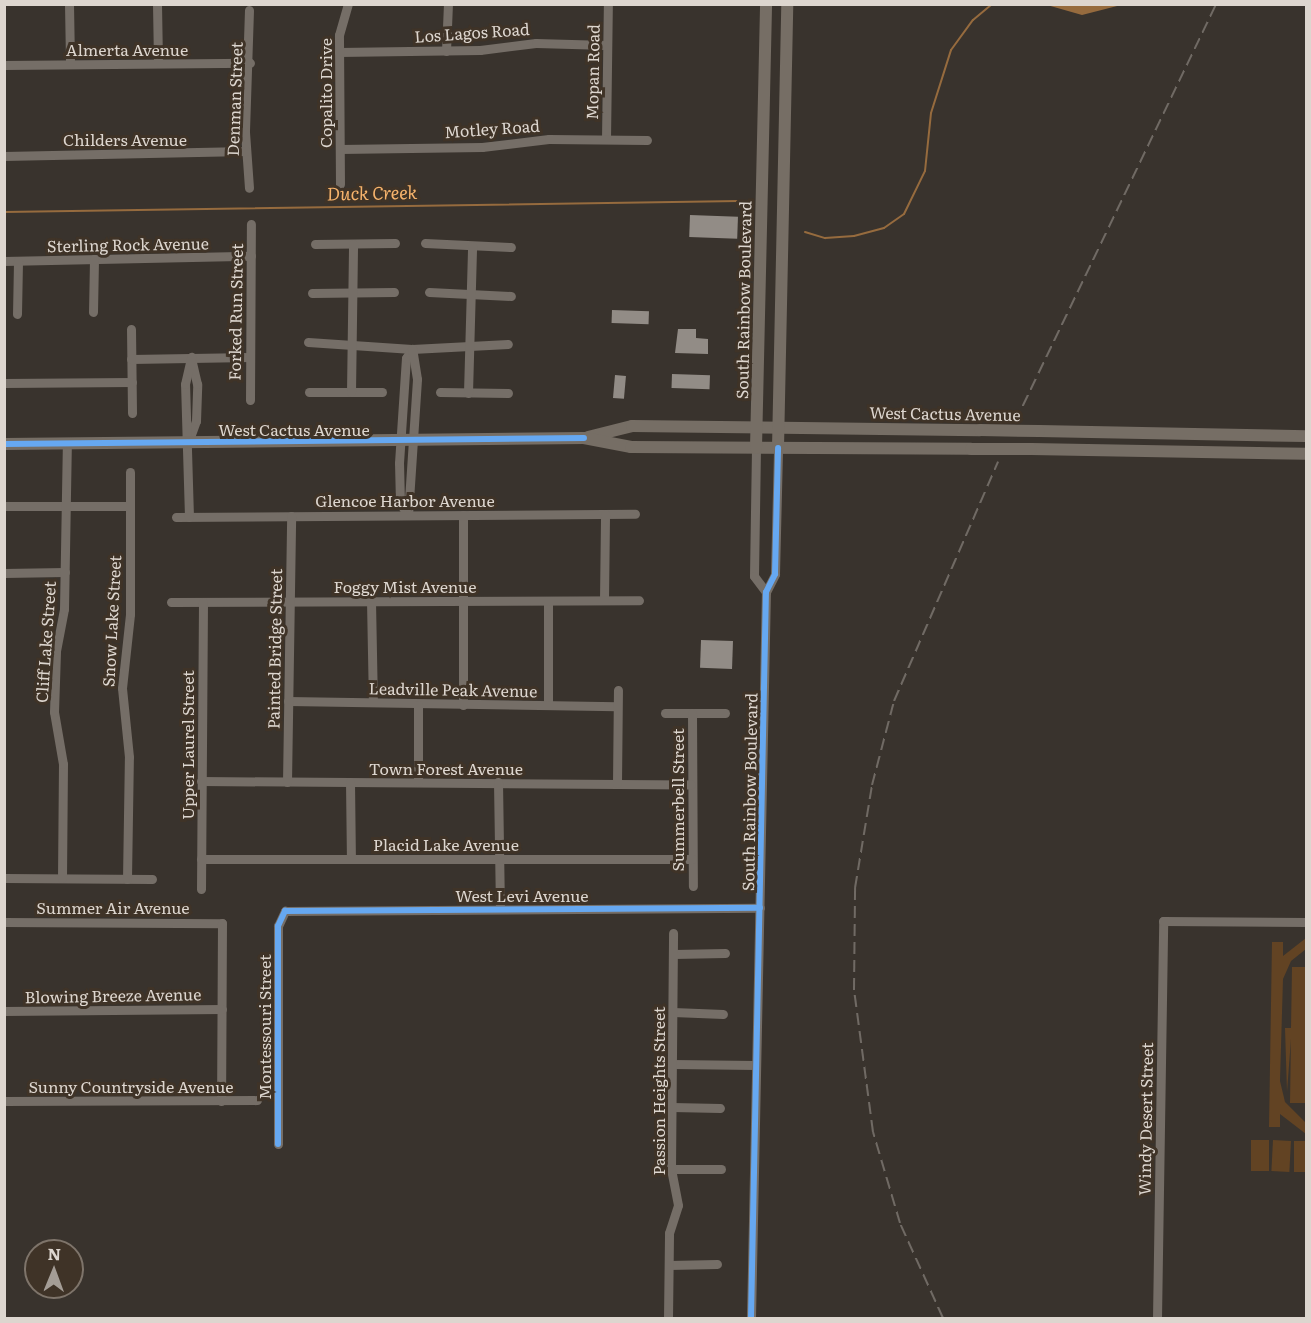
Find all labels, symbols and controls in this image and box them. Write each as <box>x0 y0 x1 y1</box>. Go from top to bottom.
street label: Los Lagos Road <box>414 18 530 46</box>
street label: Mopan Road <box>582 24 602 120</box>
street label: Copalito Drive <box>315 38 335 148</box>
street label: Almerta Avenue <box>66 39 188 59</box>
street label: Denman Street <box>222 42 246 156</box>
street label: Motley Road <box>444 115 540 141</box>
street label: Childers Avenue <box>63 129 187 149</box>
water label: Duck Creek <box>327 181 417 205</box>
street label: South Rainbow Boulevard <box>732 201 754 399</box>
street label: Sterling Rock Avenue <box>47 233 209 255</box>
street label: Forked Run Street <box>224 243 246 381</box>
street label: West Cactus Avenue <box>869 402 1021 424</box>
street label: West Cactus Avenue <box>218 419 370 439</box>
street label: Glencoe Harbor Avenue <box>315 490 495 510</box>
street label: Snow Lake Street <box>98 555 124 687</box>
street label: Painted Bridge Street <box>263 569 285 729</box>
street label: Foggy Mist Avenue <box>334 576 476 596</box>
street label: Cliff Lake Street <box>31 580 59 704</box>
street label: Upper Laurel Street <box>177 670 197 820</box>
street label: Leadville Peak Avenue <box>368 678 538 700</box>
street label: South Rainbow Boulevard <box>738 693 760 891</box>
street label: Summerbell Street <box>667 728 687 872</box>
street label: Town Forest Avenue <box>369 758 523 778</box>
street label: Placid Lake Avenue <box>373 834 519 854</box>
street label: West Levi Avenue <box>455 885 589 905</box>
street label: Summer Air Avenue <box>36 897 190 917</box>
street label: Montessouri Street <box>254 954 274 1100</box>
street label: Blowing Breeze Avenue <box>24 984 202 1006</box>
street label: Passion Heights Street <box>648 1006 668 1176</box>
street label: Windy Desert Street <box>1134 1042 1156 1196</box>
street label: Sunny Countryside Avenue <box>28 1076 234 1096</box>
north arrow <box>24 1239 84 1299</box>
text: N <box>47 1241 61 1265</box>

